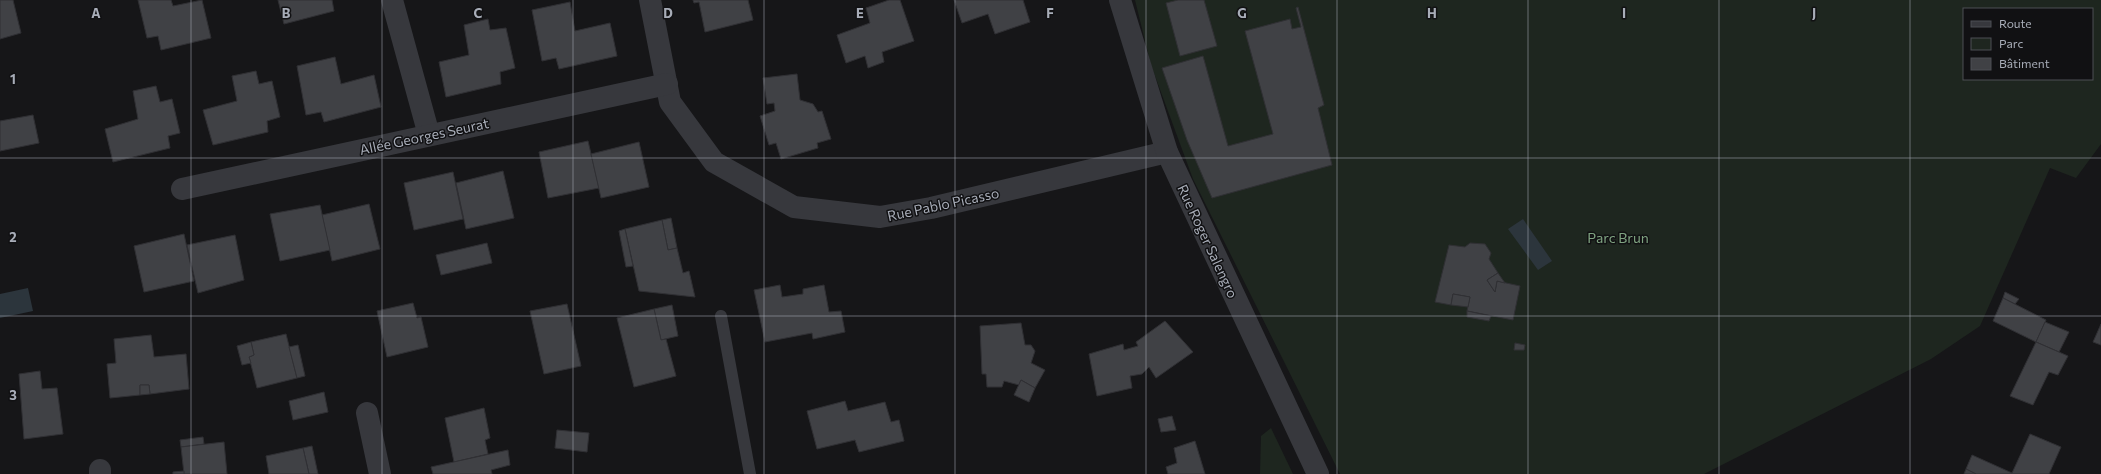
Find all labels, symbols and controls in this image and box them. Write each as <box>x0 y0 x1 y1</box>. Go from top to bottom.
text: A <box>91 5 101 21</box>
text: B <box>282 5 291 21</box>
text: C <box>474 5 483 21</box>
text: D <box>663 5 673 21</box>
text: E <box>856 5 864 21</box>
text: F <box>1046 5 1054 21</box>
text: G <box>1237 5 1247 21</box>
text: H <box>1427 5 1437 21</box>
text: I <box>1622 5 1626 21</box>
text: J <box>1812 5 1816 21</box>
legend <box>1963 8 2093 80</box>
text: Route <box>1999 16 2032 30</box>
text: Parc <box>1999 36 2023 50</box>
text: Bâtiment <box>1999 56 2050 70</box>
text: 1 <box>10 71 16 87</box>
street label: Allée Georges Seurat <box>358 114 490 158</box>
street label: Rue Roger Salengro <box>1174 181 1242 301</box>
street label: Rue Pablo Picasso <box>886 184 1000 224</box>
text: 2 <box>9 229 17 245</box>
park label: Parc Brun <box>1587 229 1649 246</box>
text: 3 <box>9 387 17 403</box>

